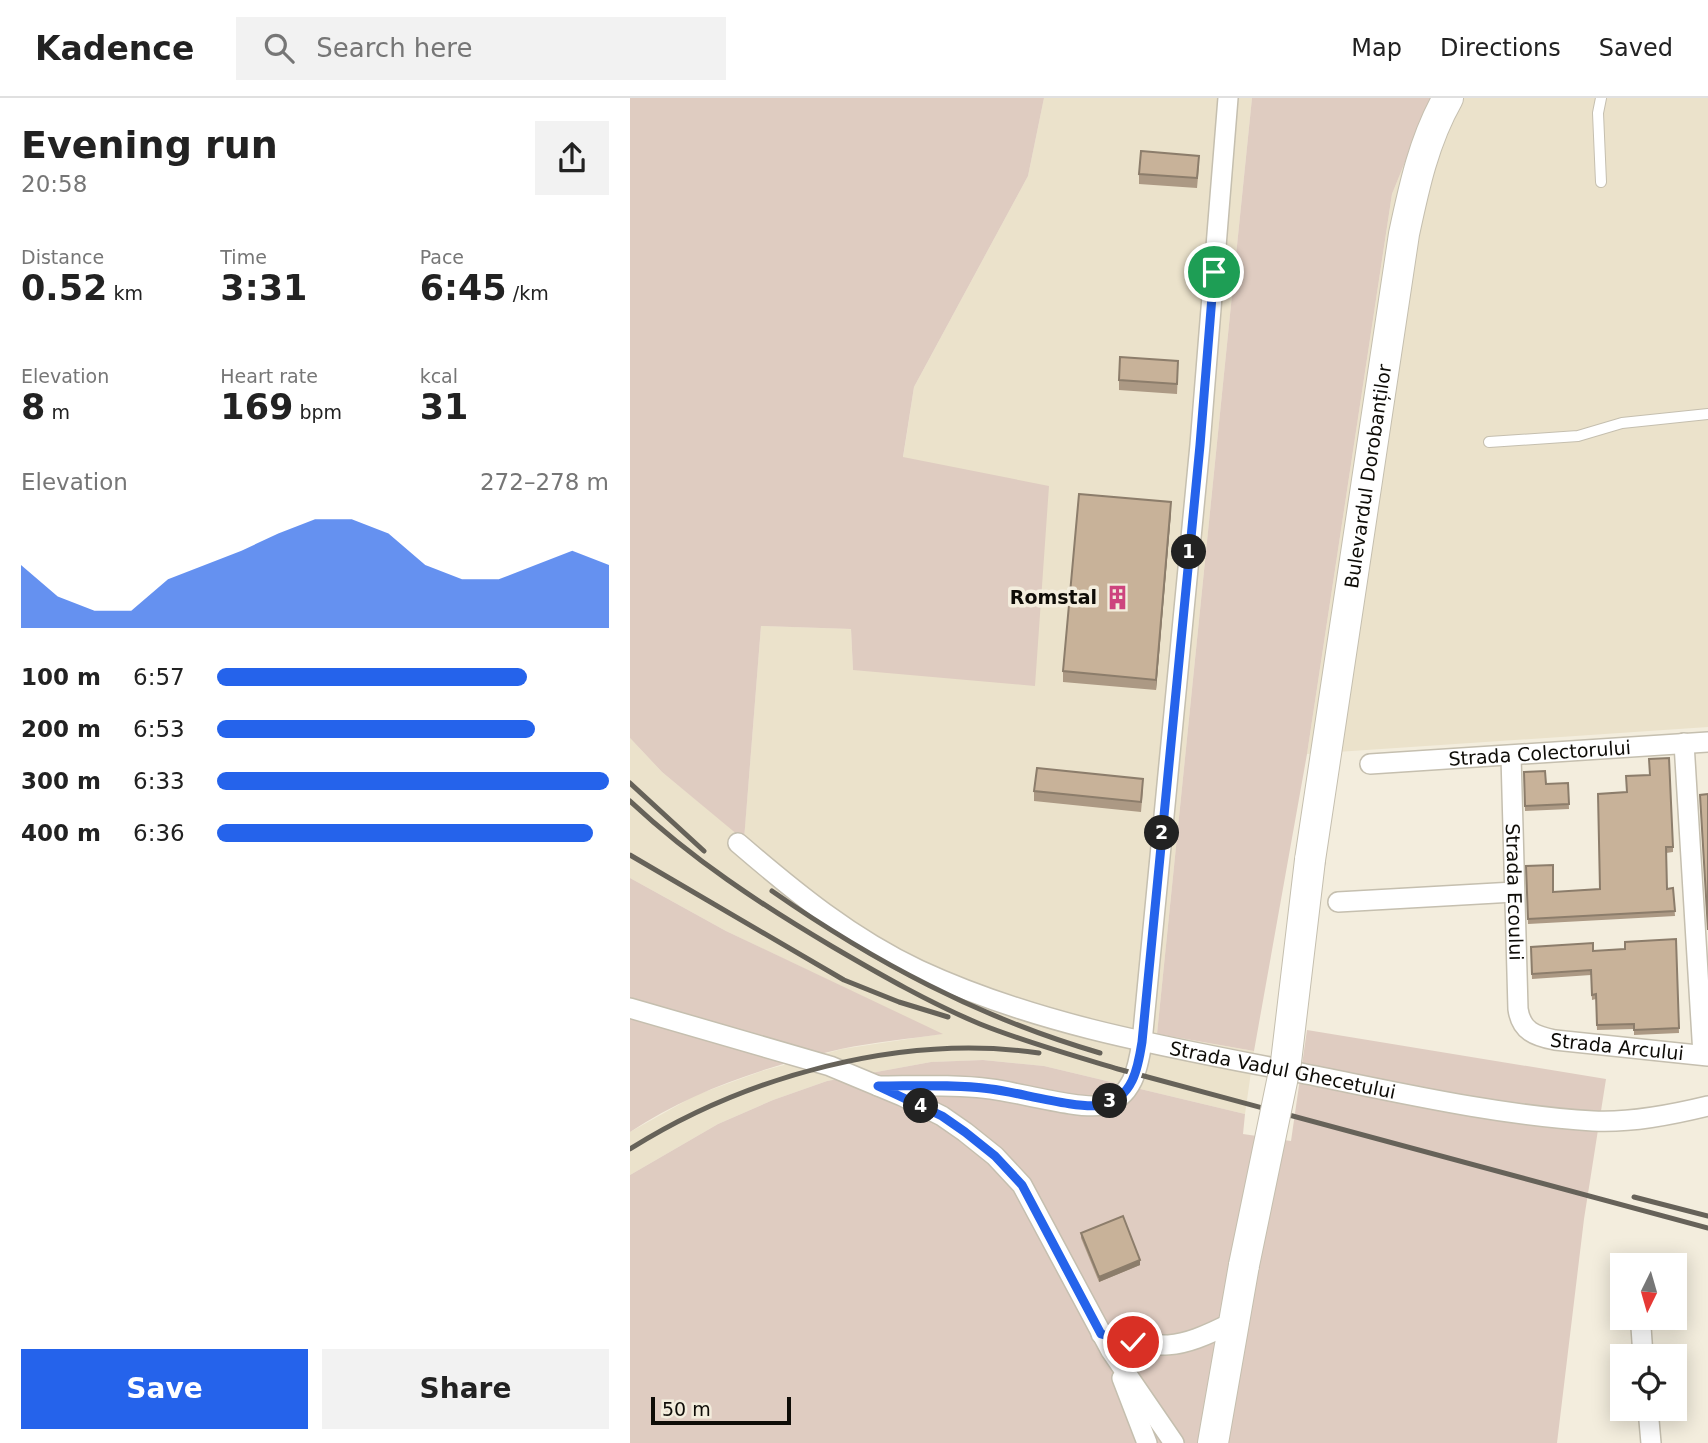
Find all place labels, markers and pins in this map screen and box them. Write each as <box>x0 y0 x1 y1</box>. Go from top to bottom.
pin <box>1184 242 1244 302</box>
pin: 1 <box>1172 534 1206 570</box>
building icon: Romstal <box>1103 583 1131 611</box>
place label: Romstal <box>1010 586 1097 608</box>
pin: 2 <box>1144 816 1180 850</box>
pin: 3 <box>1092 1084 1128 1118</box>
pin: 4 <box>904 1088 938 1124</box>
pin <box>1103 1312 1163 1372</box>

